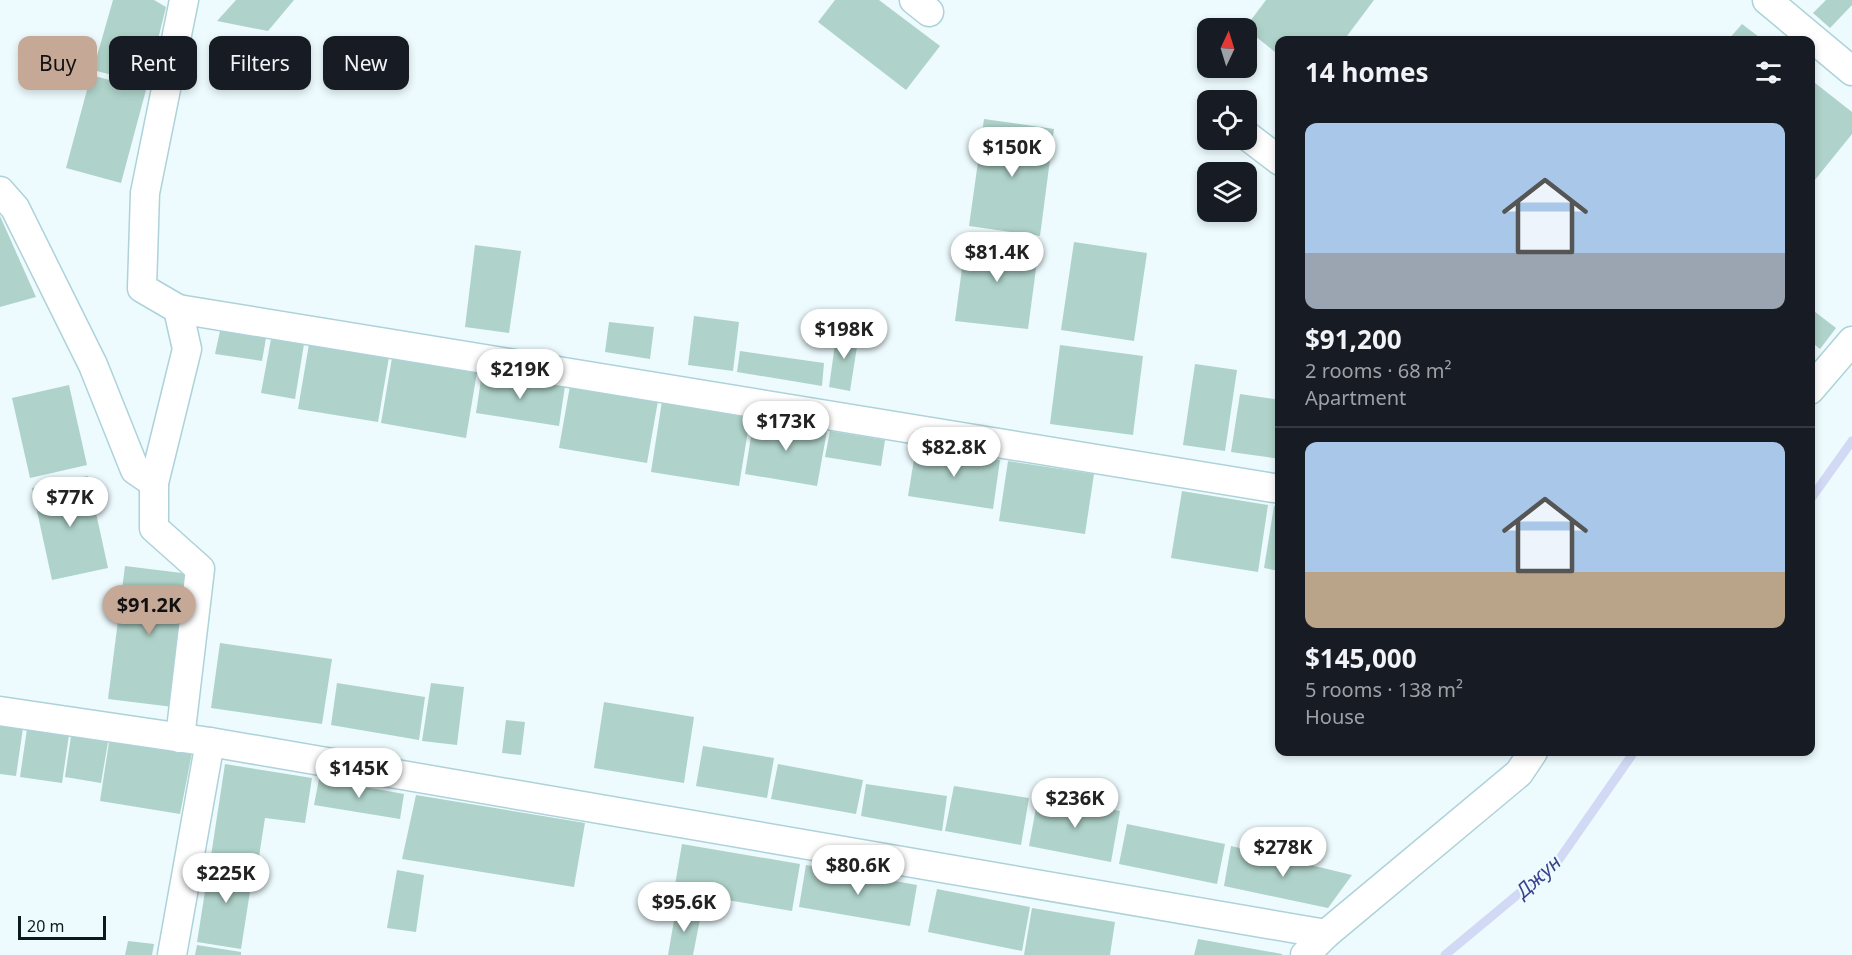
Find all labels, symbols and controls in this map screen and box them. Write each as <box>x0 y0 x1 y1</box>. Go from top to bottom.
north arrow <box>1197 18 1257 78</box>
map controls <box>1197 18 1257 222</box>
chip: Buy <box>18 36 97 90</box>
chip: Rent <box>109 36 197 90</box>
chip: Filters <box>209 36 311 90</box>
chip: New <box>323 36 409 90</box>
text: 14 homes <box>1305 54 1429 90</box>
icon: filters <box>1752 56 1785 89</box>
button: locate <box>1197 90 1257 150</box>
pin: $150K <box>970 127 1054 178</box>
text: $150K <box>982 133 1042 160</box>
button: layers <box>1197 162 1257 222</box>
icon: home <box>1491 162 1599 270</box>
pin: $81.4K <box>948 232 1046 283</box>
text: $81.4K <box>965 238 1029 265</box>
pin: $198K <box>802 309 886 360</box>
text: $198K <box>814 315 874 342</box>
text: $91,200 <box>1305 321 1402 357</box>
pin: $219K <box>478 349 562 400</box>
text: $219K <box>490 355 550 382</box>
text: 2 rooms · 68 m² <box>1305 357 1452 384</box>
text: Apartment <box>1305 384 1406 411</box>
pin: $173K <box>744 401 828 452</box>
text: $173K <box>756 407 816 434</box>
pin: $82.8K <box>905 427 1003 478</box>
text: $82.8K <box>922 433 986 460</box>
pin: $77K <box>34 477 106 528</box>
icon: home <box>1491 481 1599 589</box>
text: $77K <box>46 483 94 510</box>
pin: $91.2K <box>100 585 198 636</box>
text: $91.2K <box>117 591 181 618</box>
text: $145,000 <box>1305 640 1417 676</box>
text: 5 rooms · 138 m² <box>1305 676 1463 703</box>
text: House <box>1305 703 1365 730</box>
pin: $145K <box>317 748 401 799</box>
text: $145K <box>329 754 389 781</box>
pin: $236K <box>1033 778 1117 829</box>
text: $236K <box>1045 784 1105 811</box>
pin: $278K <box>1241 827 1325 878</box>
text: $278K <box>1253 833 1313 860</box>
pin: $80.6K <box>809 845 907 896</box>
water label: Джун <box>1508 848 1567 905</box>
text: $80.6K <box>826 851 890 878</box>
pin: $225K <box>184 853 268 904</box>
text: $225K <box>196 859 256 886</box>
pin: $95.6K <box>635 882 733 933</box>
text: $95.6K <box>652 888 716 915</box>
scale bar <box>18 913 106 940</box>
text: 20 m <box>27 915 64 937</box>

